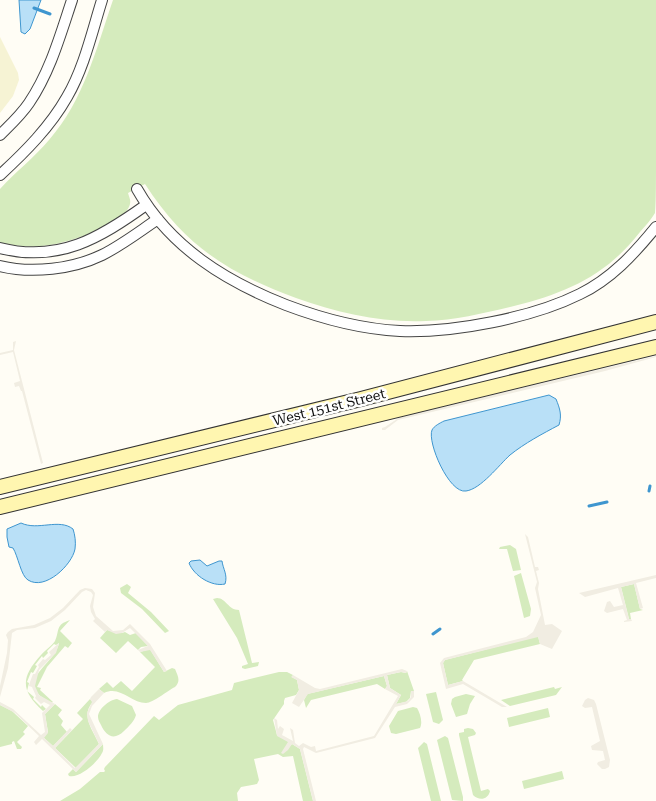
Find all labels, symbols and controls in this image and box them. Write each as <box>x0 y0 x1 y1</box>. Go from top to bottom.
street label: West 151st Street <box>271 385 387 429</box>

